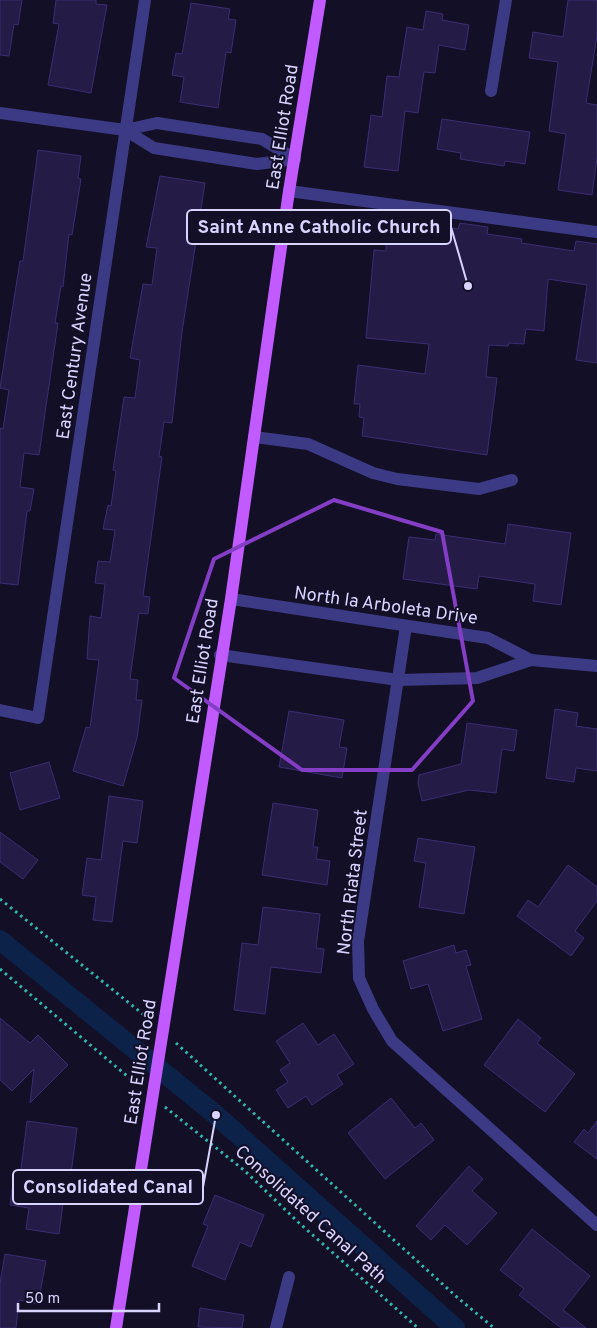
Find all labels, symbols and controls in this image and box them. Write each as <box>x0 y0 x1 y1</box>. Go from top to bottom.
street label: East Elliot Road <box>262 63 305 192</box>
callout: Saint Anne Catholic Church <box>187 210 451 244</box>
text: Saint Anne Catholic Church <box>198 216 440 240</box>
street label: East Century Avenue <box>52 271 99 441</box>
street label: North la Arboleta Drive <box>292 582 479 631</box>
street label: East Elliot Road <box>182 597 225 726</box>
street label: North Riata Street <box>333 808 374 956</box>
street label: East Elliot Road <box>120 998 163 1127</box>
street label: Consolidated Canal Path <box>229 1141 391 1289</box>
callout: Consolidated Canal <box>13 1170 203 1204</box>
text: Consolidated Canal <box>23 1176 193 1200</box>
scale bar <box>18 1280 159 1312</box>
text: 50 m <box>25 1290 60 1309</box>

